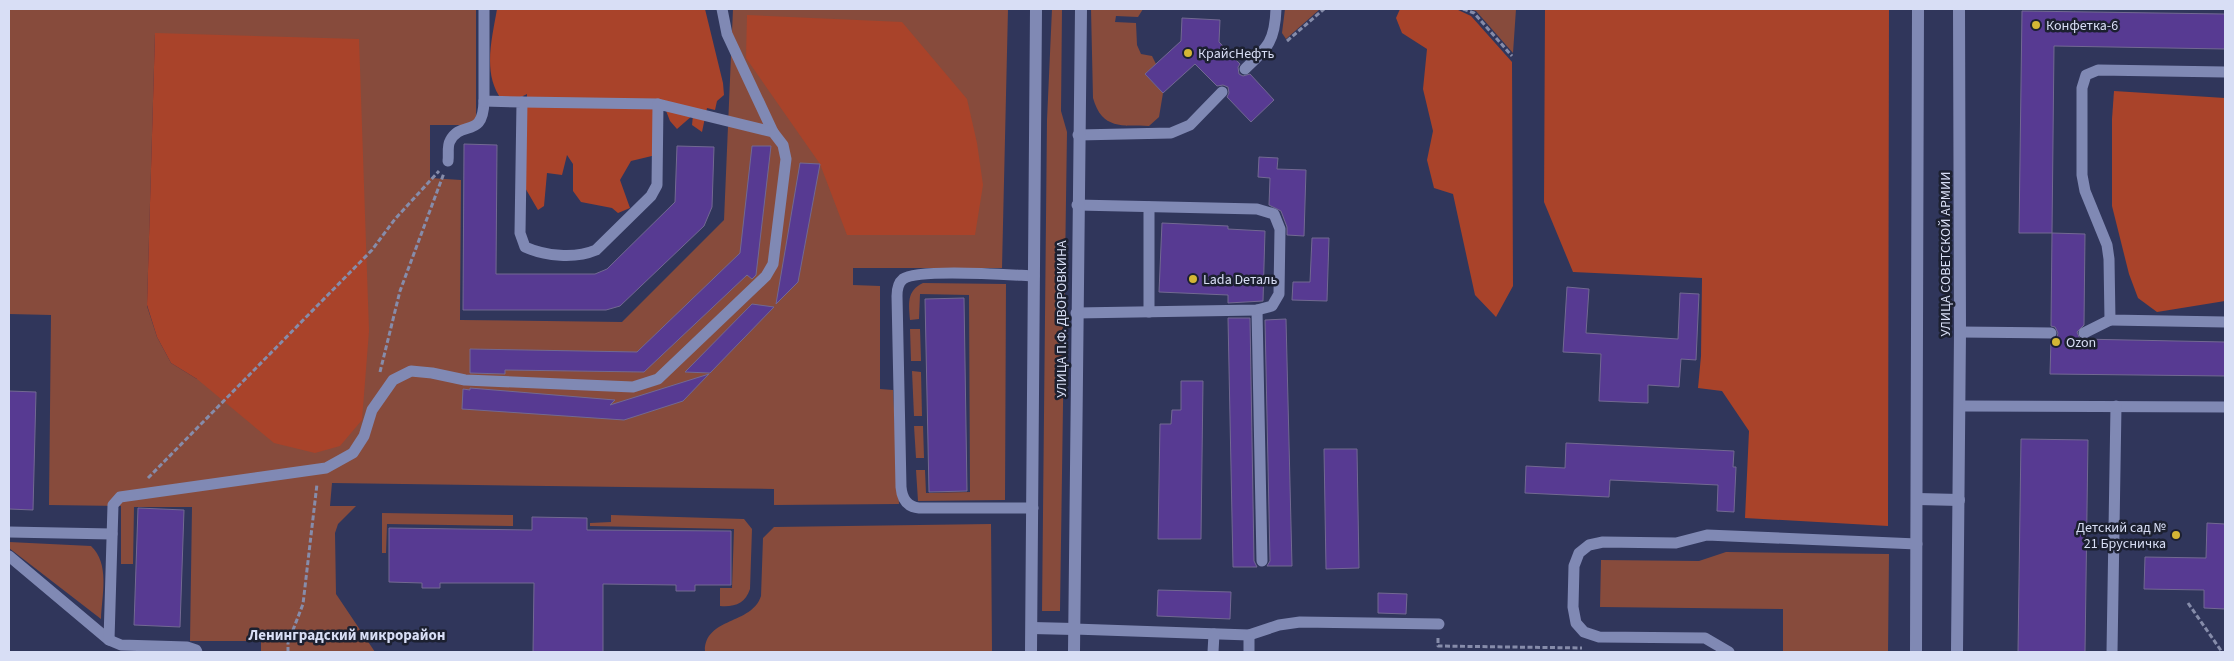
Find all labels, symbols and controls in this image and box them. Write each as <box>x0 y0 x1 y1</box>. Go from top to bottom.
place label: Конфетка-6 <box>2046 16 2118 36</box>
marker: Конфетка-6 <box>2030 19 2042 31</box>
place label: КрайсНефть <box>1198 44 1275 64</box>
marker: КрайсНефть <box>1182 47 1194 59</box>
street label: УЛИЦА СОВЕТСКОЙ АРМИИ <box>1936 172 1956 336</box>
street label: УЛИЦА П.Ф. ДВОРОВКИНА <box>1052 240 1072 398</box>
place label: Lada Dеталь <box>1203 270 1278 290</box>
marker: Lada Dеталь <box>1187 273 1199 285</box>
place label: Ozon <box>2066 333 2096 353</box>
marker: Ozon <box>2050 336 2062 348</box>
place label: Детский сад № 21 Брусничка <box>2076 518 2166 554</box>
marker: Детский сад № 21 Брусничка <box>2170 529 2182 541</box>
district label: Ленинградский микрорайон <box>247 625 446 646</box>

